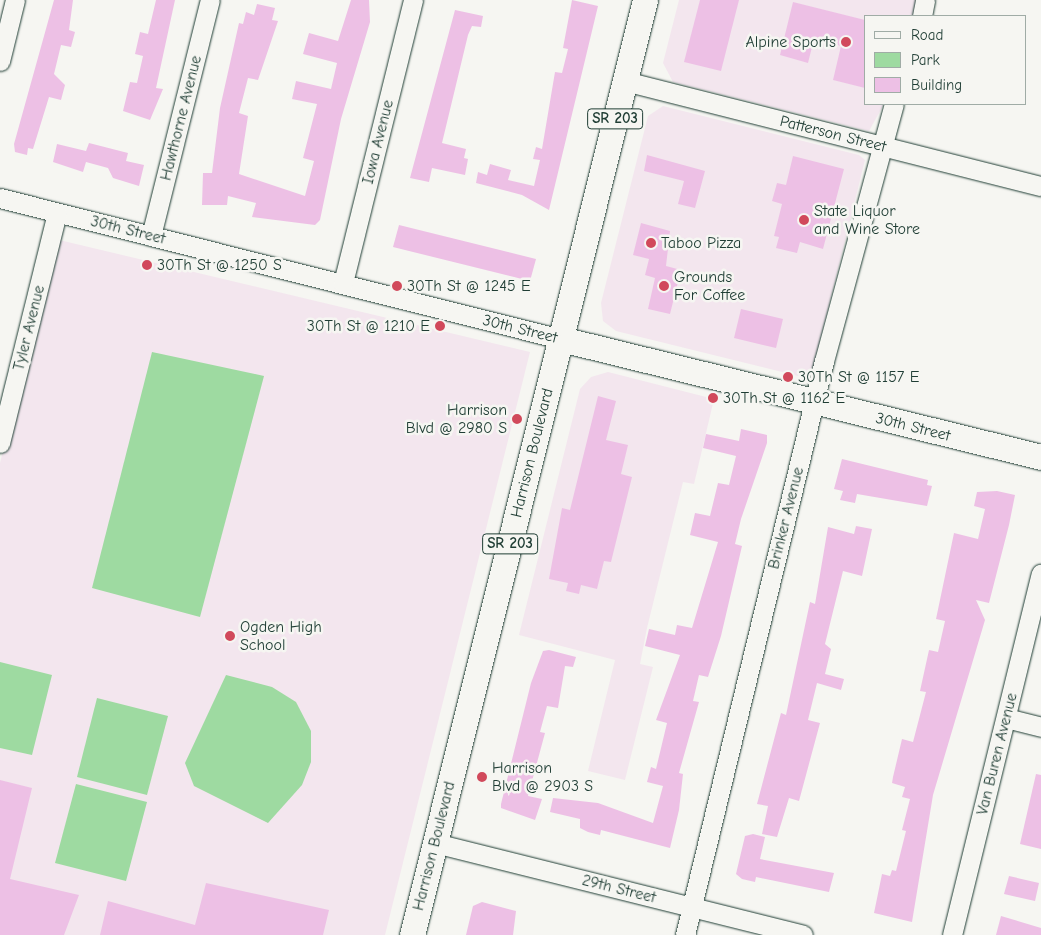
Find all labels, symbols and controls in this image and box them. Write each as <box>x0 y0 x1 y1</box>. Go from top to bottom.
legend <box>864 15 1026 105</box>
text: Road <box>911 26 943 44</box>
place label: Alpine Sports <box>745 32 836 52</box>
marker: Alpine Sports <box>840 36 852 48</box>
text: Park <box>911 51 940 69</box>
street label: Hawthorne Avenue <box>156 53 206 183</box>
text: Building <box>911 76 962 94</box>
street label: Iowa Avenue <box>358 98 398 186</box>
road number: SR 203 <box>586 106 644 132</box>
street label: Patterson Street <box>778 112 888 156</box>
place label: State Liquor and Wine Store <box>814 201 920 239</box>
street label: 30th Street <box>89 211 167 249</box>
marker: State Liquor and Wine Store <box>798 214 810 226</box>
place label: Taboo Pizza <box>661 233 741 253</box>
marker: Taboo Pizza <box>645 237 657 249</box>
place label: 30Th St @ 1250 S <box>157 255 282 275</box>
marker: 30Th St @ 1250 S <box>141 259 153 271</box>
place label: Grounds For Coffee <box>674 267 745 305</box>
place label: 30Th St @ 1245 E <box>407 276 531 296</box>
marker: 30Th St @ 1245 E <box>391 280 403 292</box>
marker: Grounds For Coffee <box>658 280 670 292</box>
street label: Tyler Avenue <box>9 283 49 373</box>
street label: 30th Street <box>481 310 559 348</box>
place label: 30Th St @ 1210 E <box>307 316 430 336</box>
marker: 30Th St @ 1210 E <box>434 320 446 332</box>
place label: 30Th St @ 1157 E <box>798 367 919 387</box>
marker: 30Th St @ 1157 E <box>782 371 794 383</box>
street label: Harrison Boulevard <box>507 386 557 520</box>
place label: 30Th St @ 1162 E <box>723 388 845 408</box>
marker: 30Th St @ 1162 E <box>707 392 719 404</box>
place label: Harrison Blvd @ 2980 S <box>406 400 507 438</box>
street label: 30th Street <box>874 408 952 446</box>
marker: Harrison Blvd @ 2980 S <box>511 413 523 425</box>
street label: Brinker Avenue <box>764 465 808 571</box>
road number: SR 203 <box>481 532 539 556</box>
place label: Ogden High School <box>240 617 322 655</box>
marker: Ogden High School <box>224 630 236 642</box>
street label: Van Buren Avenue <box>973 691 1021 817</box>
place label: Harrison Blvd @ 2903 S <box>492 758 593 796</box>
marker: Harrison Blvd @ 2903 S <box>476 771 488 783</box>
street label: Harrison Boulevard <box>409 779 459 913</box>
street label: 29th Street <box>580 871 658 907</box>

